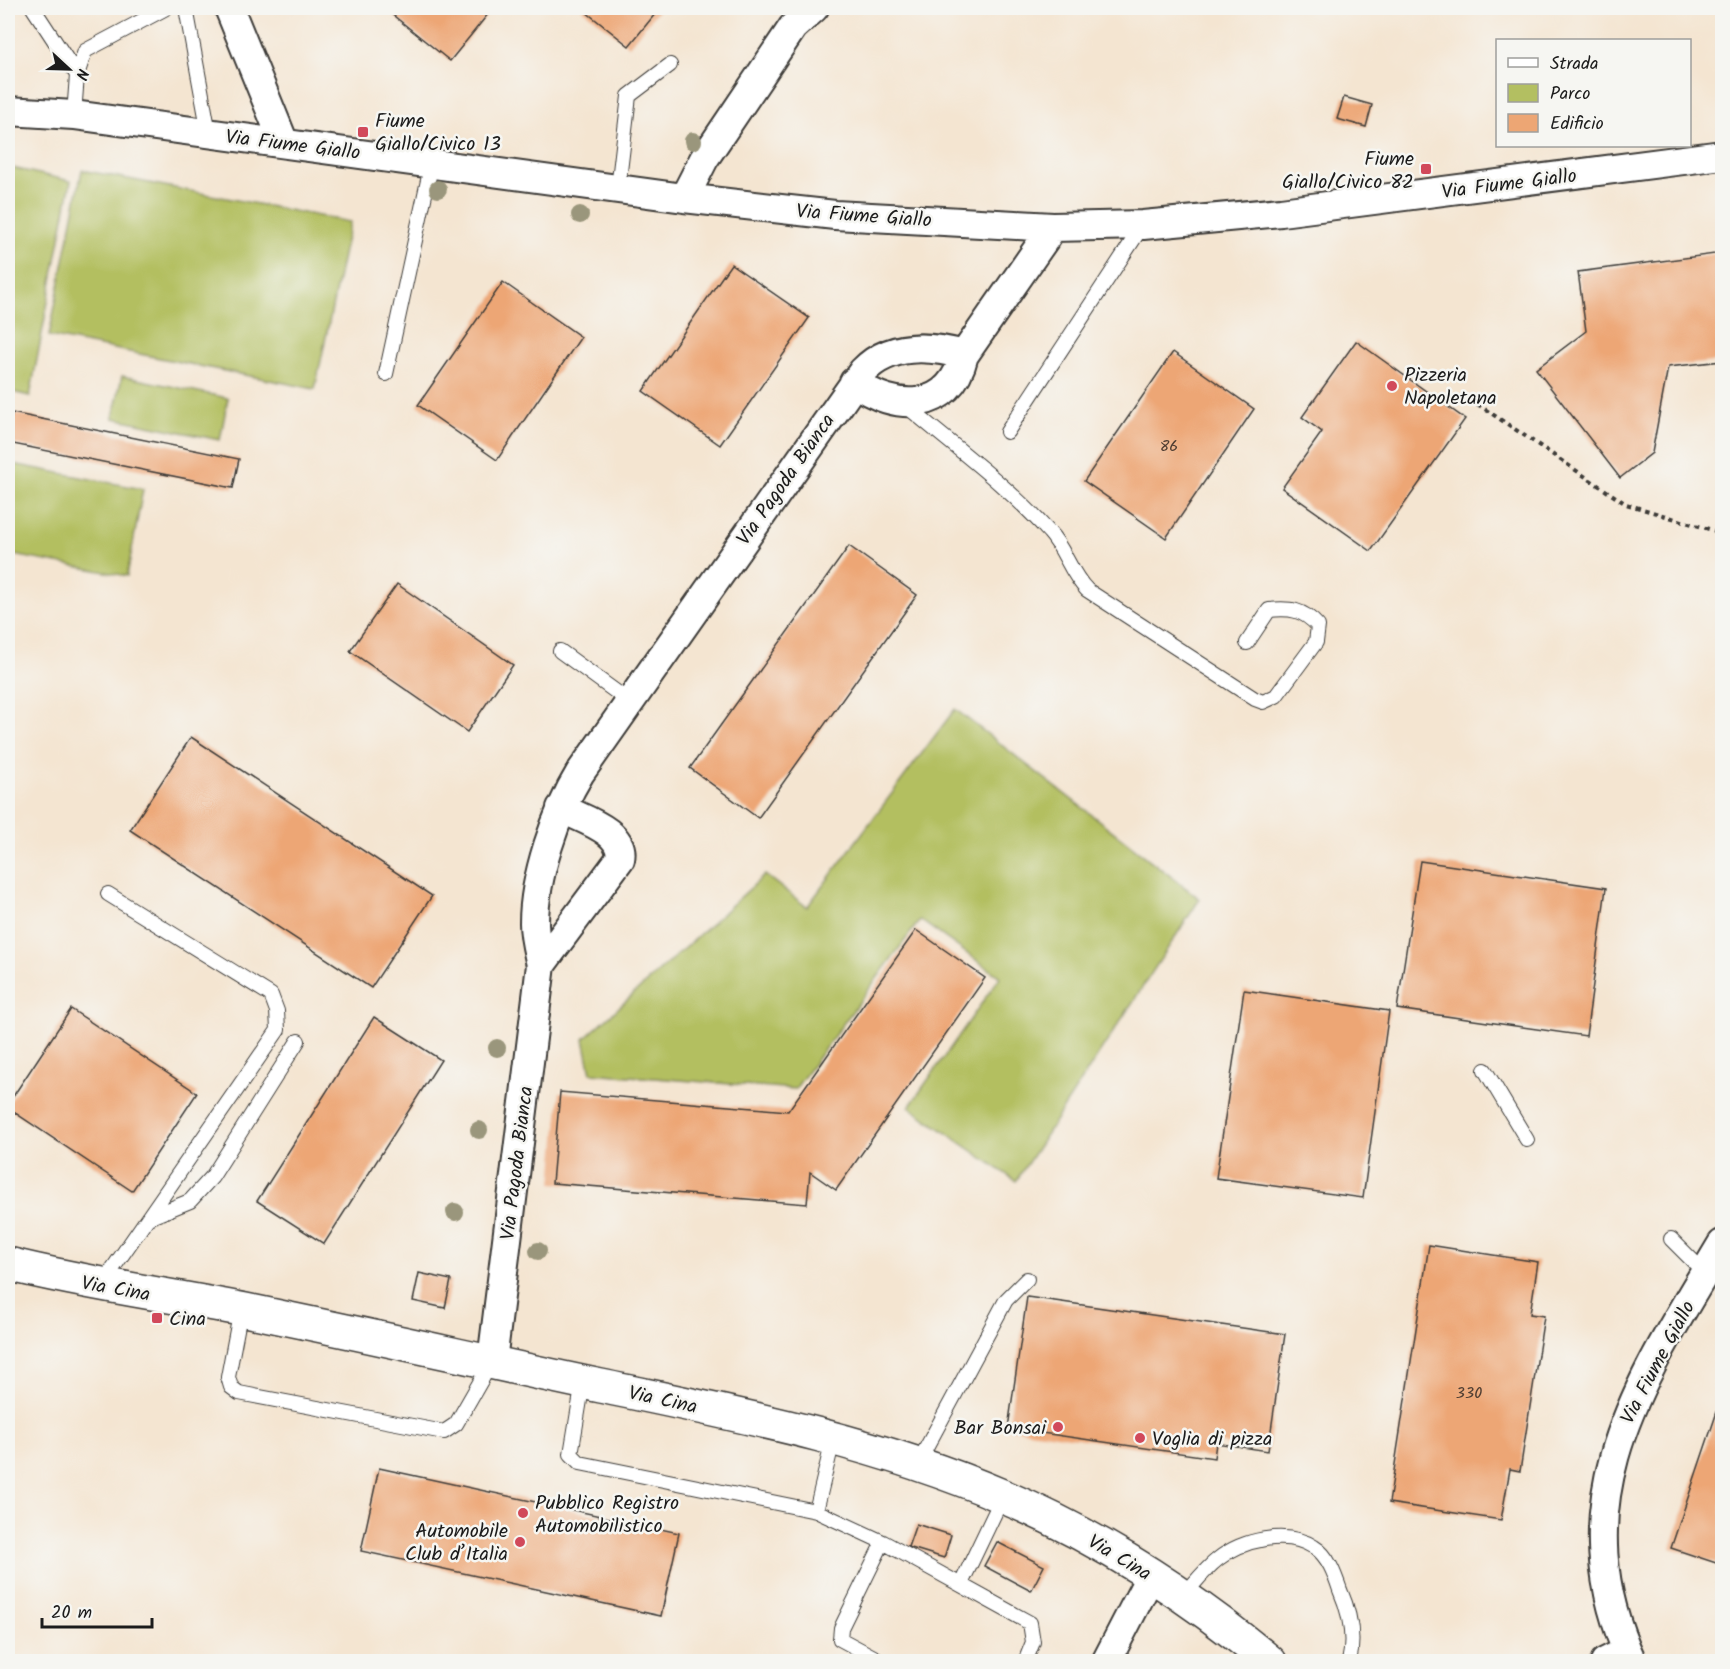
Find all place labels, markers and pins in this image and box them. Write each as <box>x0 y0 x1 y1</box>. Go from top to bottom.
place label: Fiume Giallo/Civico 13 <box>375 106 501 161</box>
marker: Fiume Giallo/Civico 13 <box>356 125 370 139</box>
place label: Fiume Giallo/Civico 82 <box>1282 144 1414 199</box>
marker: Fiume Giallo/Civico 82 <box>1419 162 1433 176</box>
place label: Pizzeria Napoletana <box>1404 360 1497 415</box>
marker: Pizzeria Napoletana <box>1385 379 1399 393</box>
place label: Cina <box>169 1304 206 1336</box>
marker: Cina <box>150 1311 164 1325</box>
place label: Bar Bonsai <box>954 1413 1047 1445</box>
marker: Bar Bonsai <box>1051 1420 1065 1434</box>
place label: Voglia di pizza <box>1152 1424 1272 1456</box>
marker: Voglia di pizza <box>1133 1431 1147 1445</box>
place label: Pubblico Registro Automobilistico <box>535 1488 679 1543</box>
marker: Pubblico Registro Automobilistico <box>516 1506 530 1520</box>
place label: Automobile Club d’Italia <box>405 1516 508 1571</box>
marker: Automobile Club d’Italia <box>513 1535 527 1549</box>

